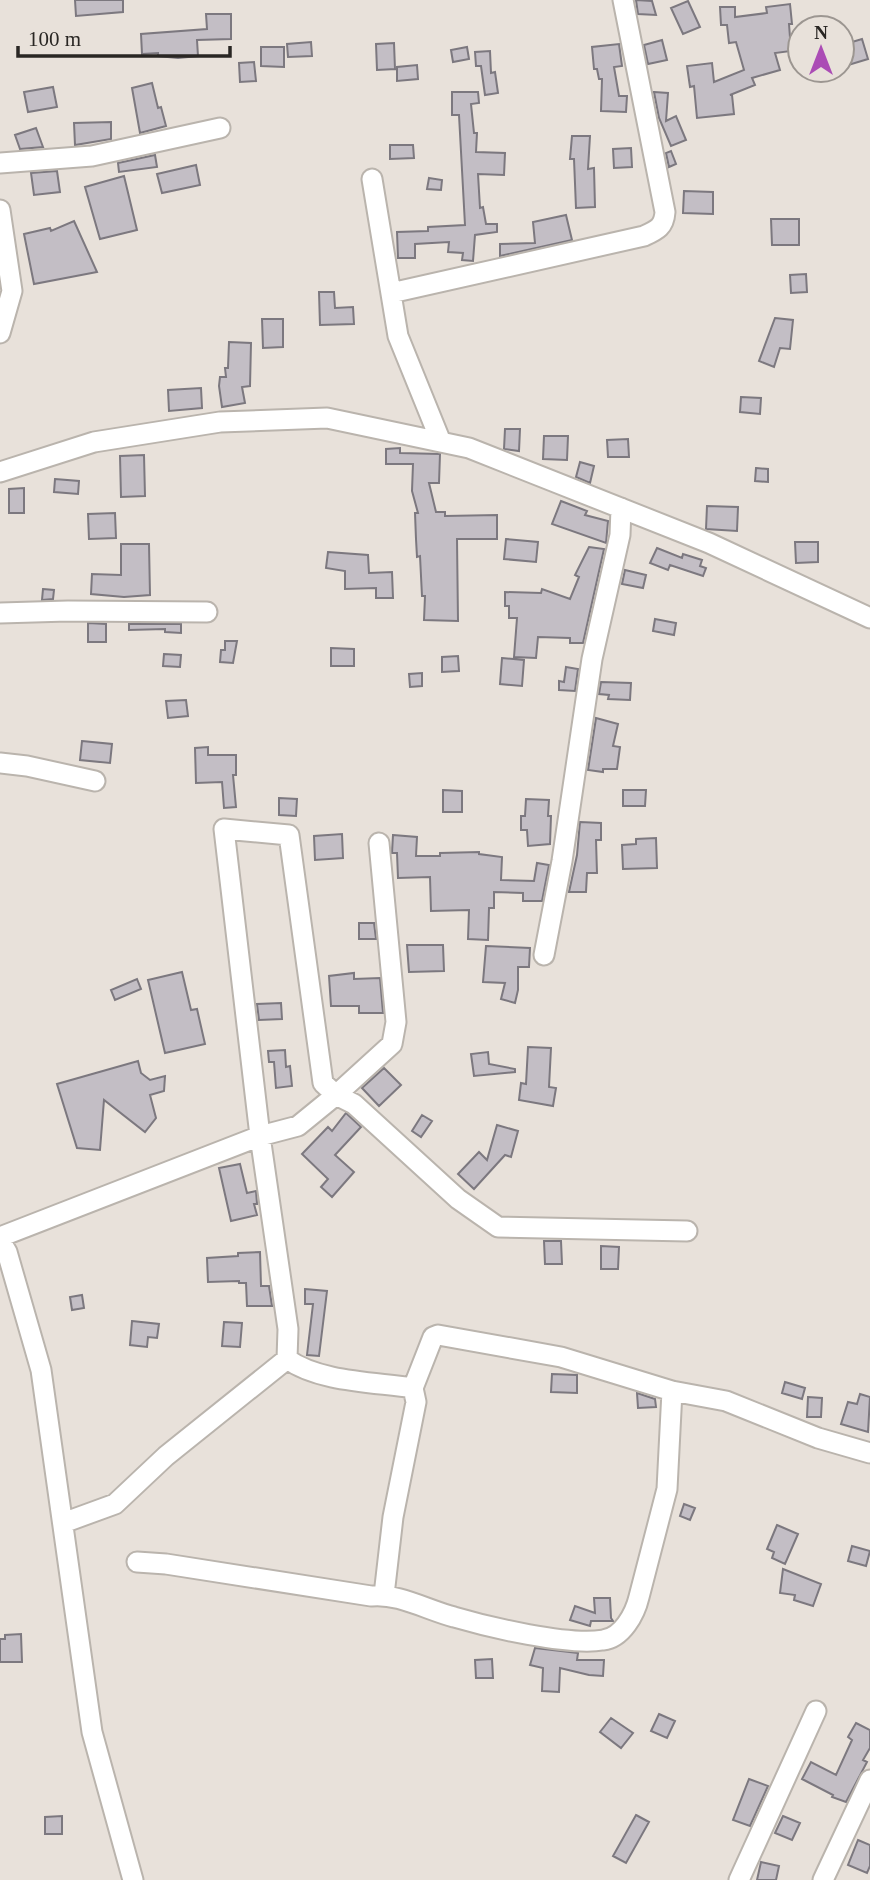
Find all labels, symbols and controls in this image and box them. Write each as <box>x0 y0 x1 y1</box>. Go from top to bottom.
scale bar <box>18 14 229 58</box>
north arrow <box>786 14 856 84</box>
text: N <box>814 22 828 43</box>
text: 100 m <box>28 27 81 51</box>

